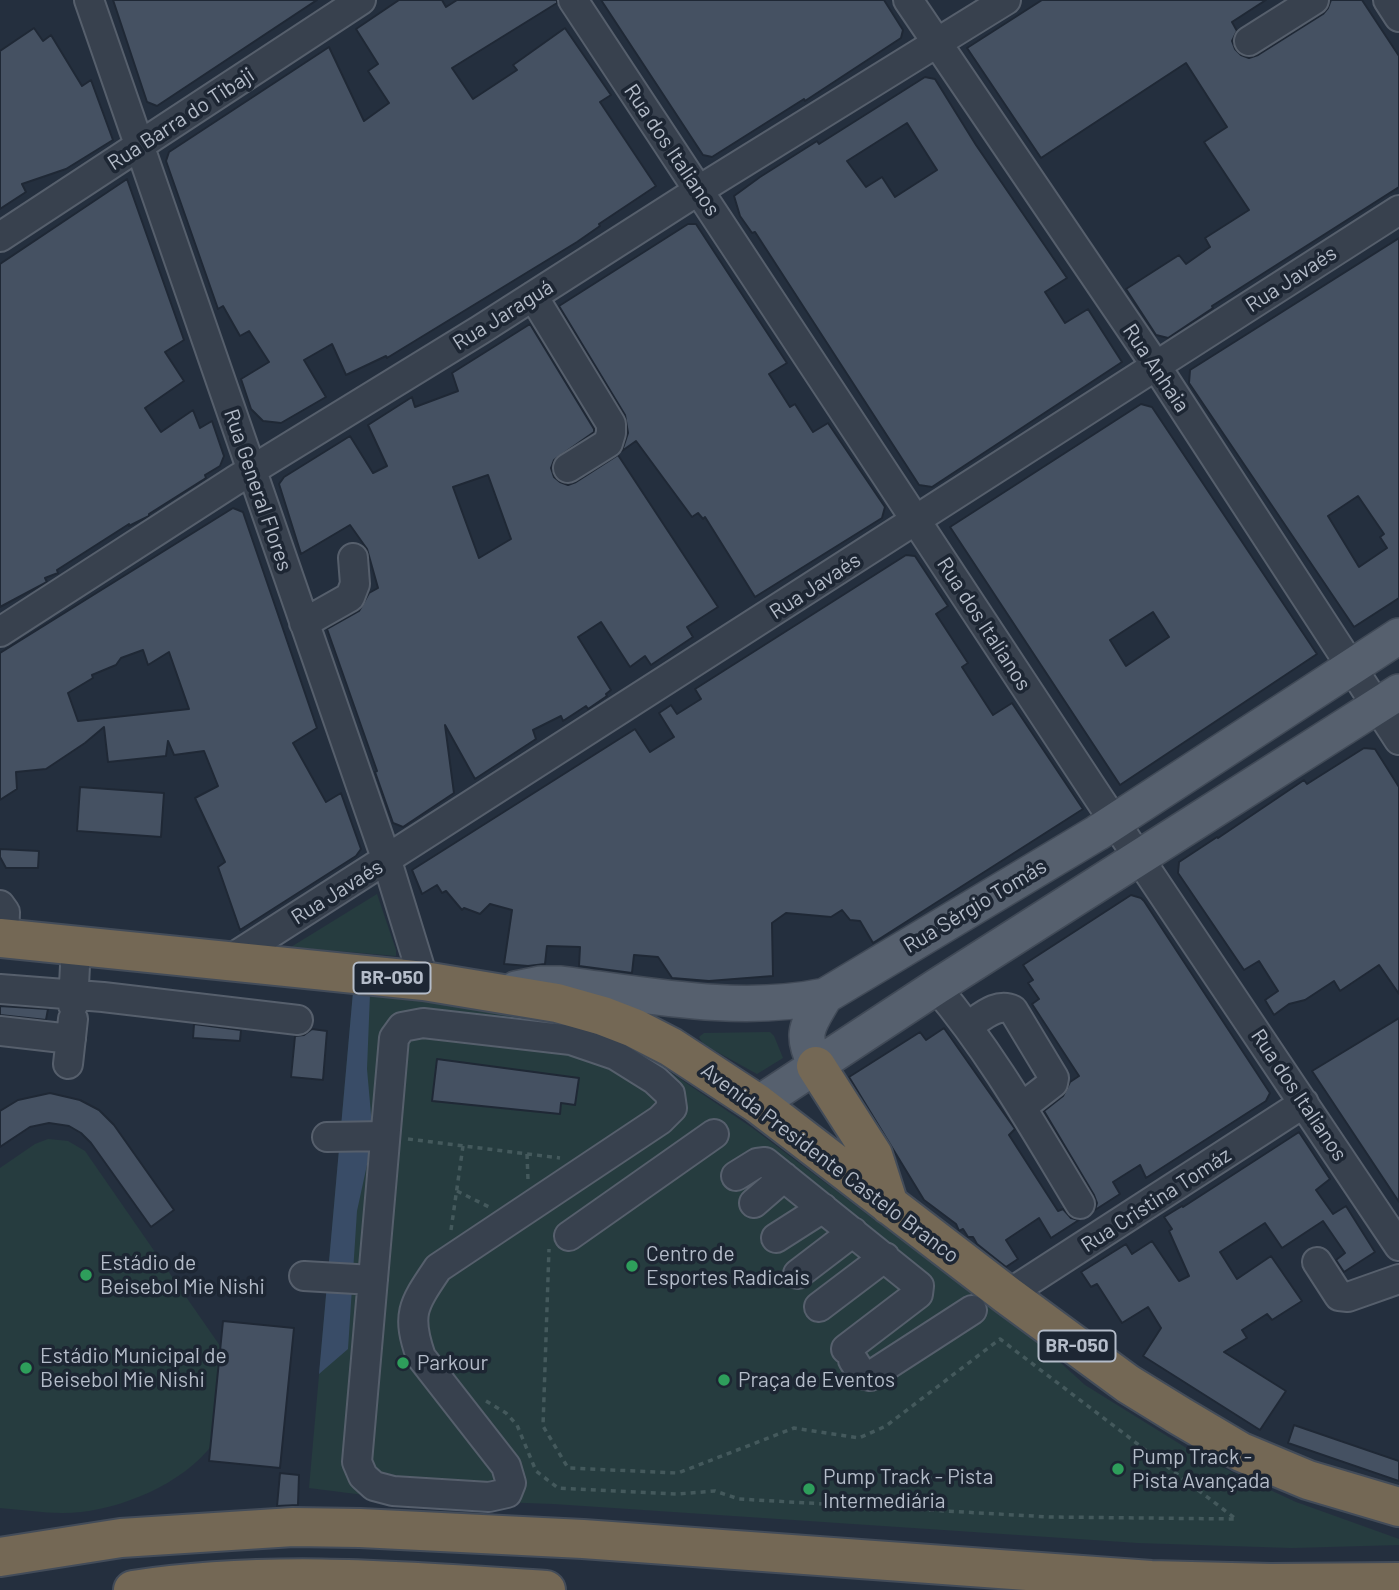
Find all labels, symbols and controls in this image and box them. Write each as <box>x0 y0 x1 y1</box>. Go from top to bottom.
street label: Rua Barra do Tibaji <box>103 62 259 176</box>
street label: Rua dos Italianos <box>619 79 725 221</box>
street label: Rua Javaés <box>1241 240 1341 318</box>
street label: Rua Jaraguá <box>448 274 558 356</box>
street label: Rua Anhaia <box>1117 319 1195 417</box>
street label: Rua General Flores <box>218 406 298 574</box>
street label: Rua Javaés <box>765 547 865 625</box>
street label: Rua dos Italianos <box>932 553 1036 695</box>
street label: Rua Sérgio Tomás <box>899 853 1051 959</box>
street label: Rua Javaés <box>287 854 387 930</box>
road number: BR-050 <box>354 962 430 994</box>
street label: Rua dos Italianos <box>1246 1024 1352 1166</box>
street label: Avenida Presidente Castelo Branco <box>696 1058 964 1268</box>
street label: Rua Cristina Tomáz <box>1076 1142 1236 1258</box>
place label: Centro de Esportes Radicais <box>646 1241 810 1291</box>
place label: Estádio de Beisebol Mie Nishi <box>100 1250 265 1300</box>
marker: Centro de Esportes Radicais <box>624 1258 640 1274</box>
marker: Estádio de Beisebol Mie Nishi <box>78 1267 94 1283</box>
road number: BR-050 <box>1038 1330 1116 1362</box>
place label: Estádio Municipal de Beisebol Mie Nishi <box>40 1343 227 1393</box>
place label: Parkour <box>417 1350 488 1376</box>
marker: Parkour <box>395 1355 411 1371</box>
marker: Estádio Municipal de Beisebol Mie Nishi <box>18 1360 34 1376</box>
place label: Praça de Eventos <box>738 1367 895 1393</box>
marker: Praça de Eventos <box>716 1372 732 1388</box>
place label: Pump Track - Pista Avançada <box>1132 1444 1270 1494</box>
marker: Pump Track - Pista Avançada <box>1110 1461 1126 1477</box>
place label: Pump Track - Pista Intermediária <box>823 1464 993 1514</box>
marker: Pump Track - Pista Intermediária <box>801 1481 817 1497</box>

